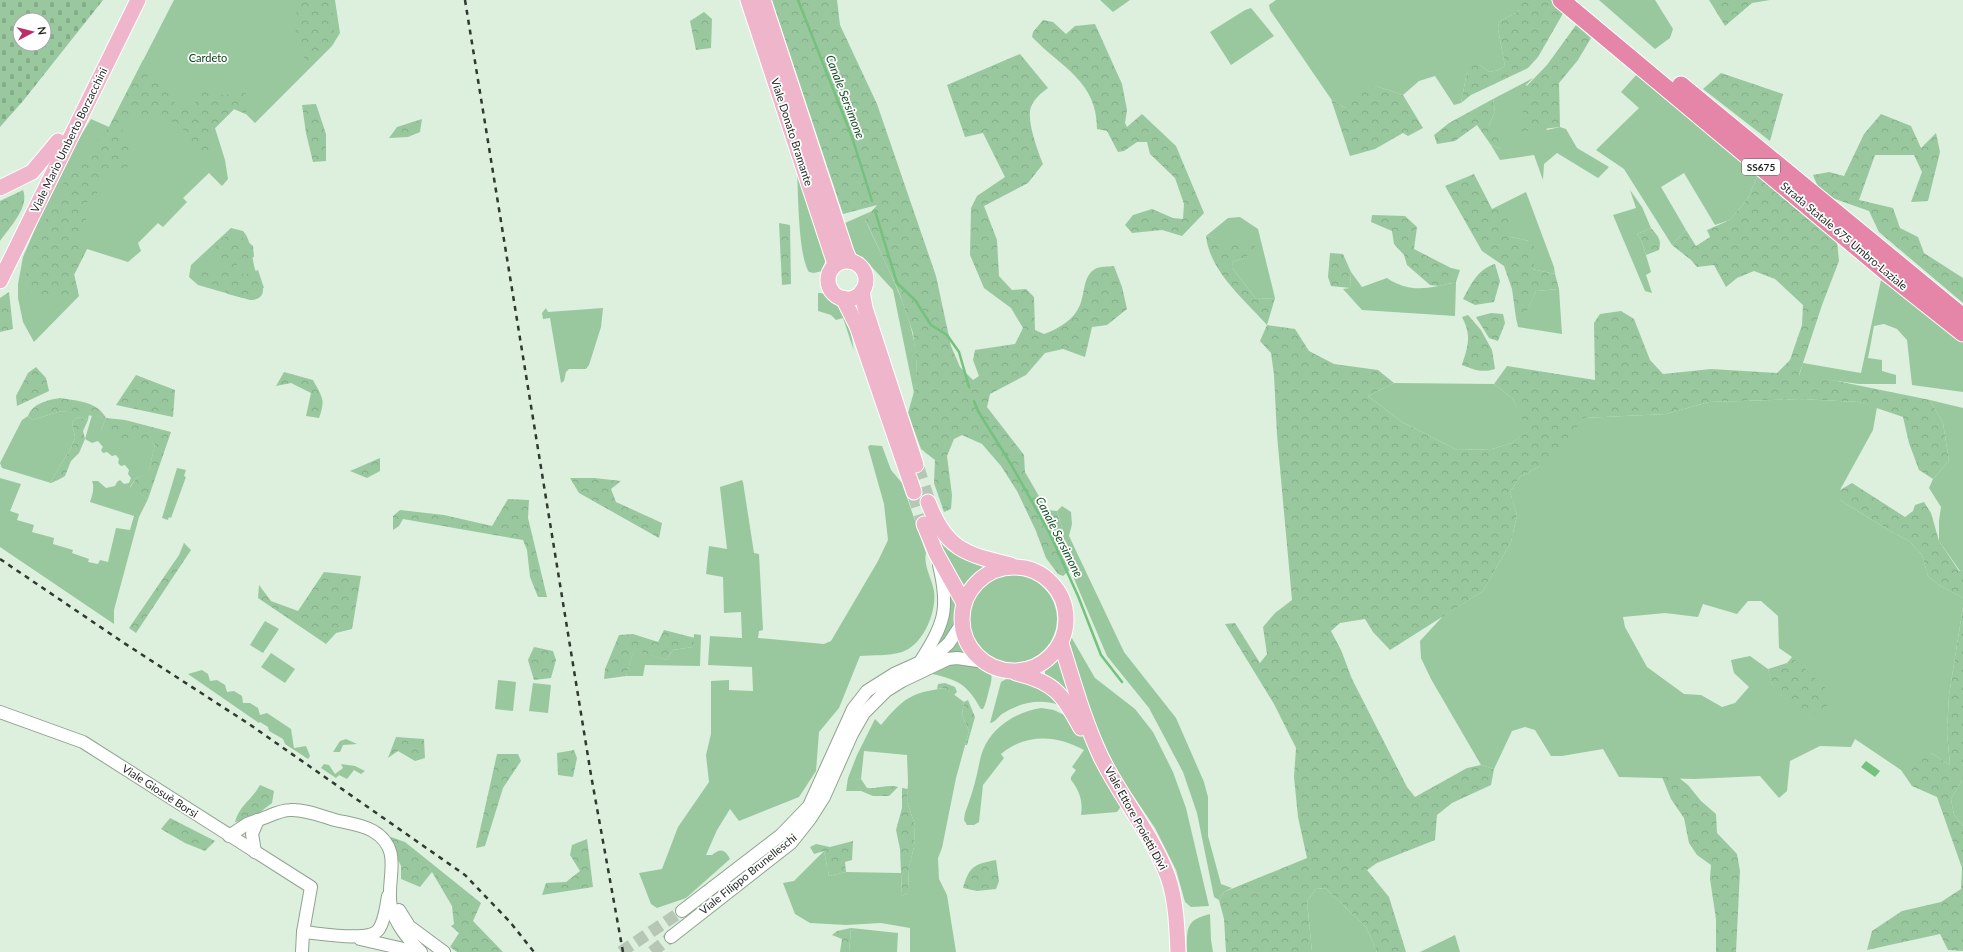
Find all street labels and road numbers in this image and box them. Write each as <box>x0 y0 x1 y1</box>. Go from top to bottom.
street label: Viale Mario Umberto Borzacchini <box>28 65 110 214</box>
street label: Viale Donato Bramante <box>769 76 816 188</box>
road number: SS675 <box>1742 159 1780 175</box>
street label: Strada Statale 675 Umbro-Laziale <box>1778 179 1910 292</box>
street label: Viale Giosuè Borsi <box>120 761 201 820</box>
street label: Viale Ettore Proietti Divi <box>1103 764 1170 872</box>
street label: Viale Filippo Brunelleschi <box>697 830 799 917</box>

